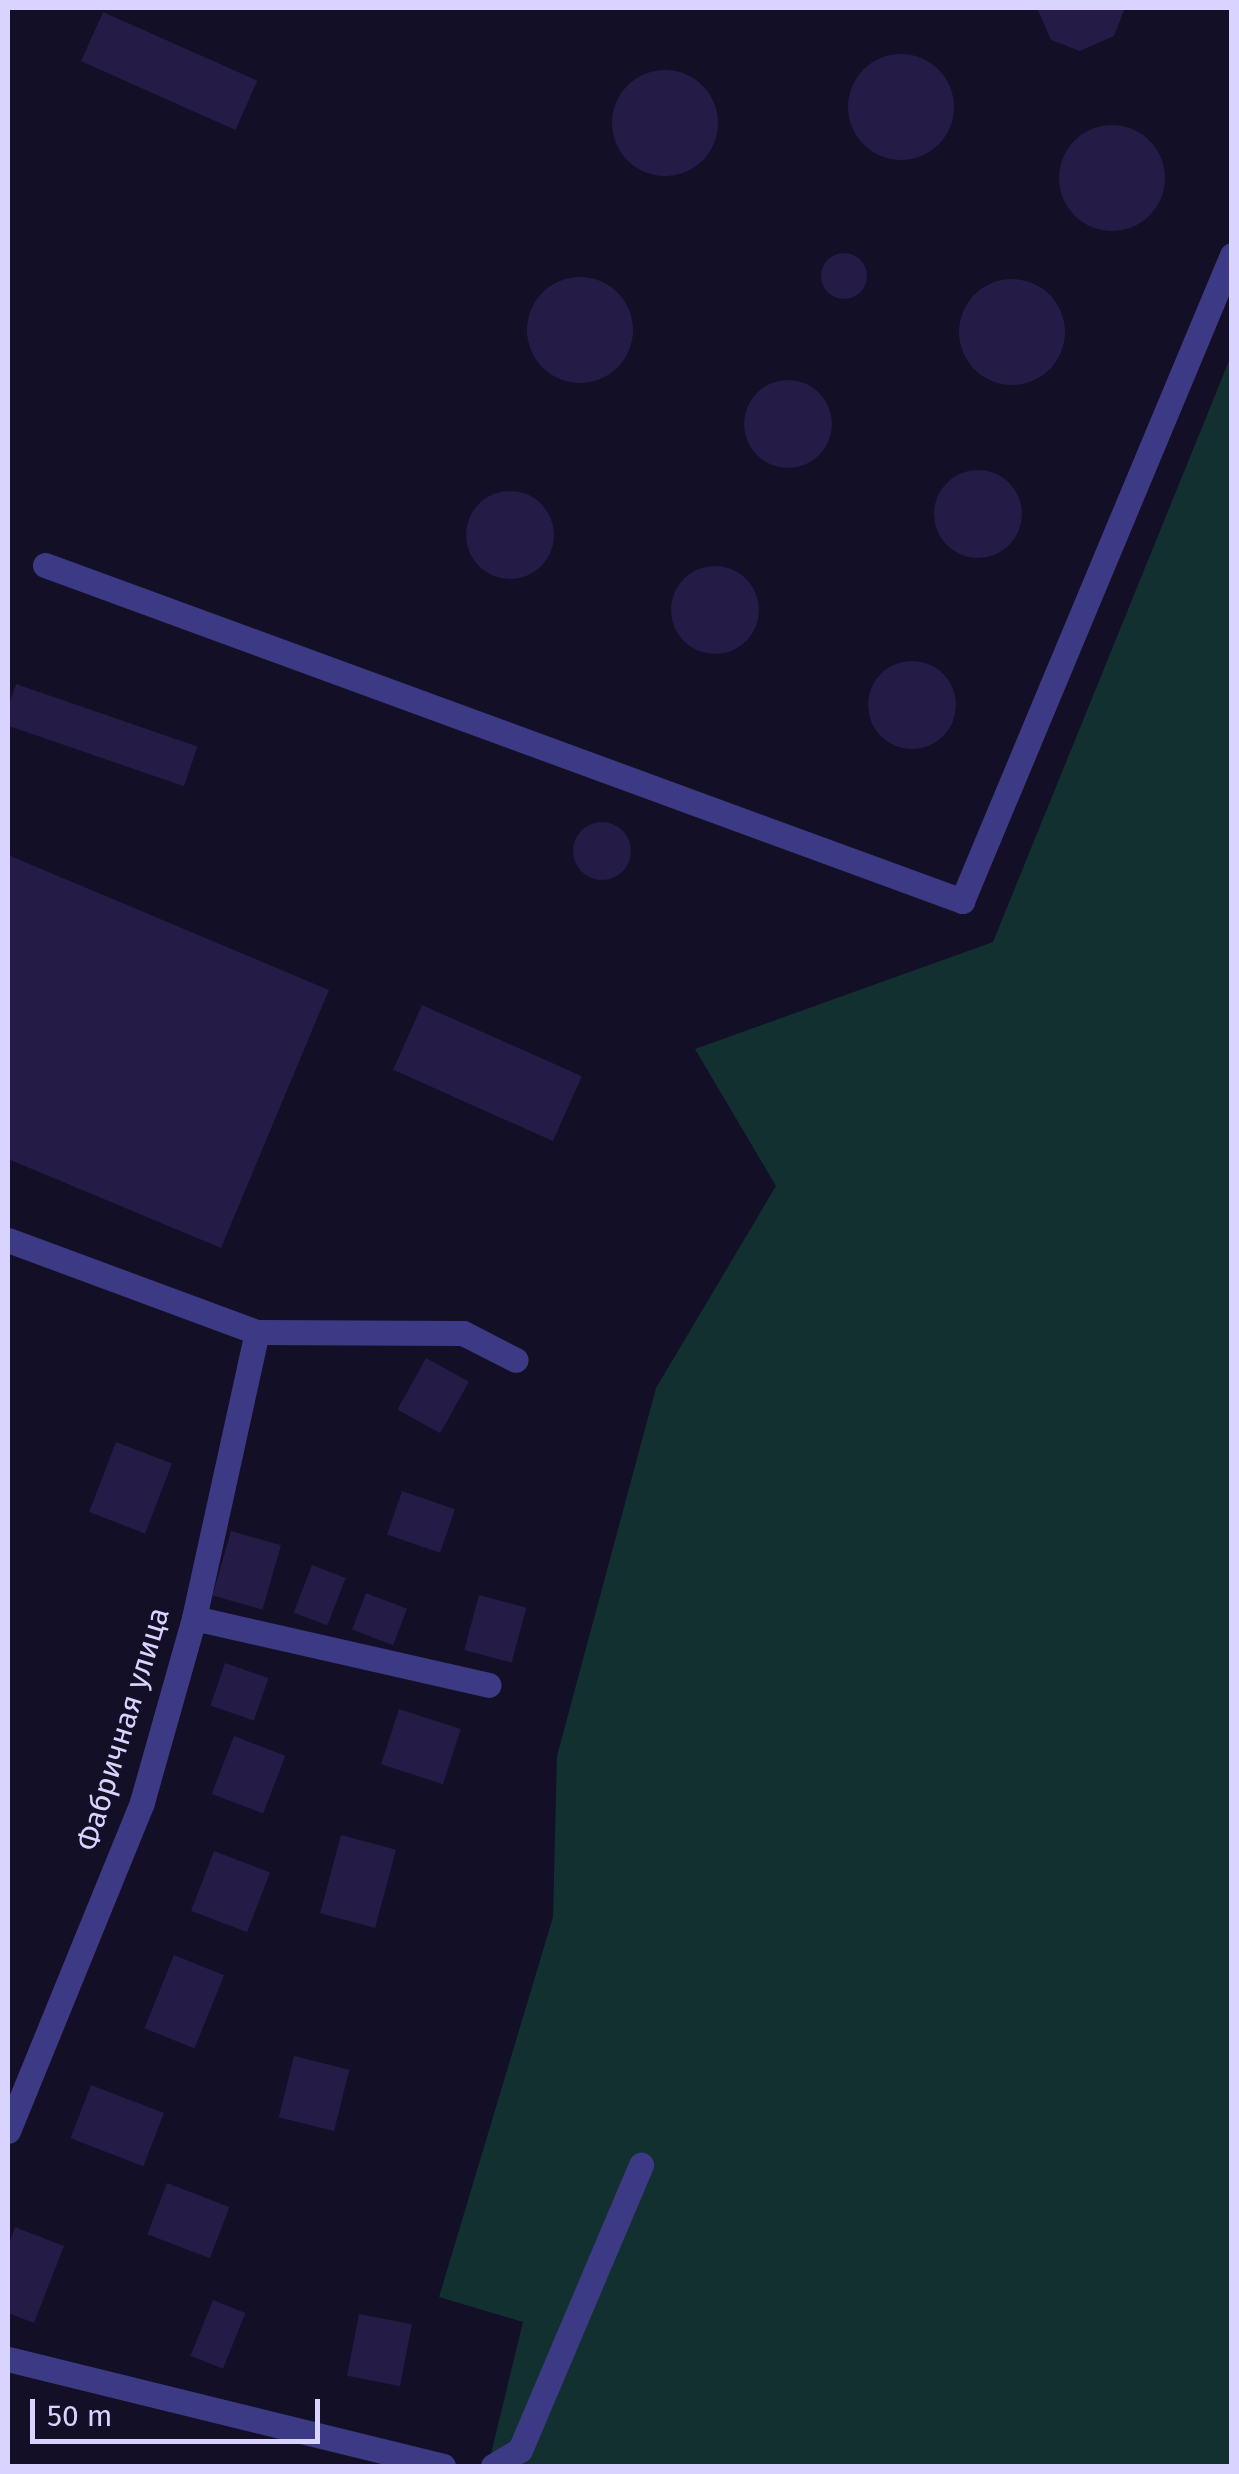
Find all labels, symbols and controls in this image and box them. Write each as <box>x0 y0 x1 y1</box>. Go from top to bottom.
street label: Фабричная улица <box>69 1603 177 1855</box>
scale bar <box>35 2379 325 2441</box>
text: 50 m <box>47 2398 112 2434</box>

